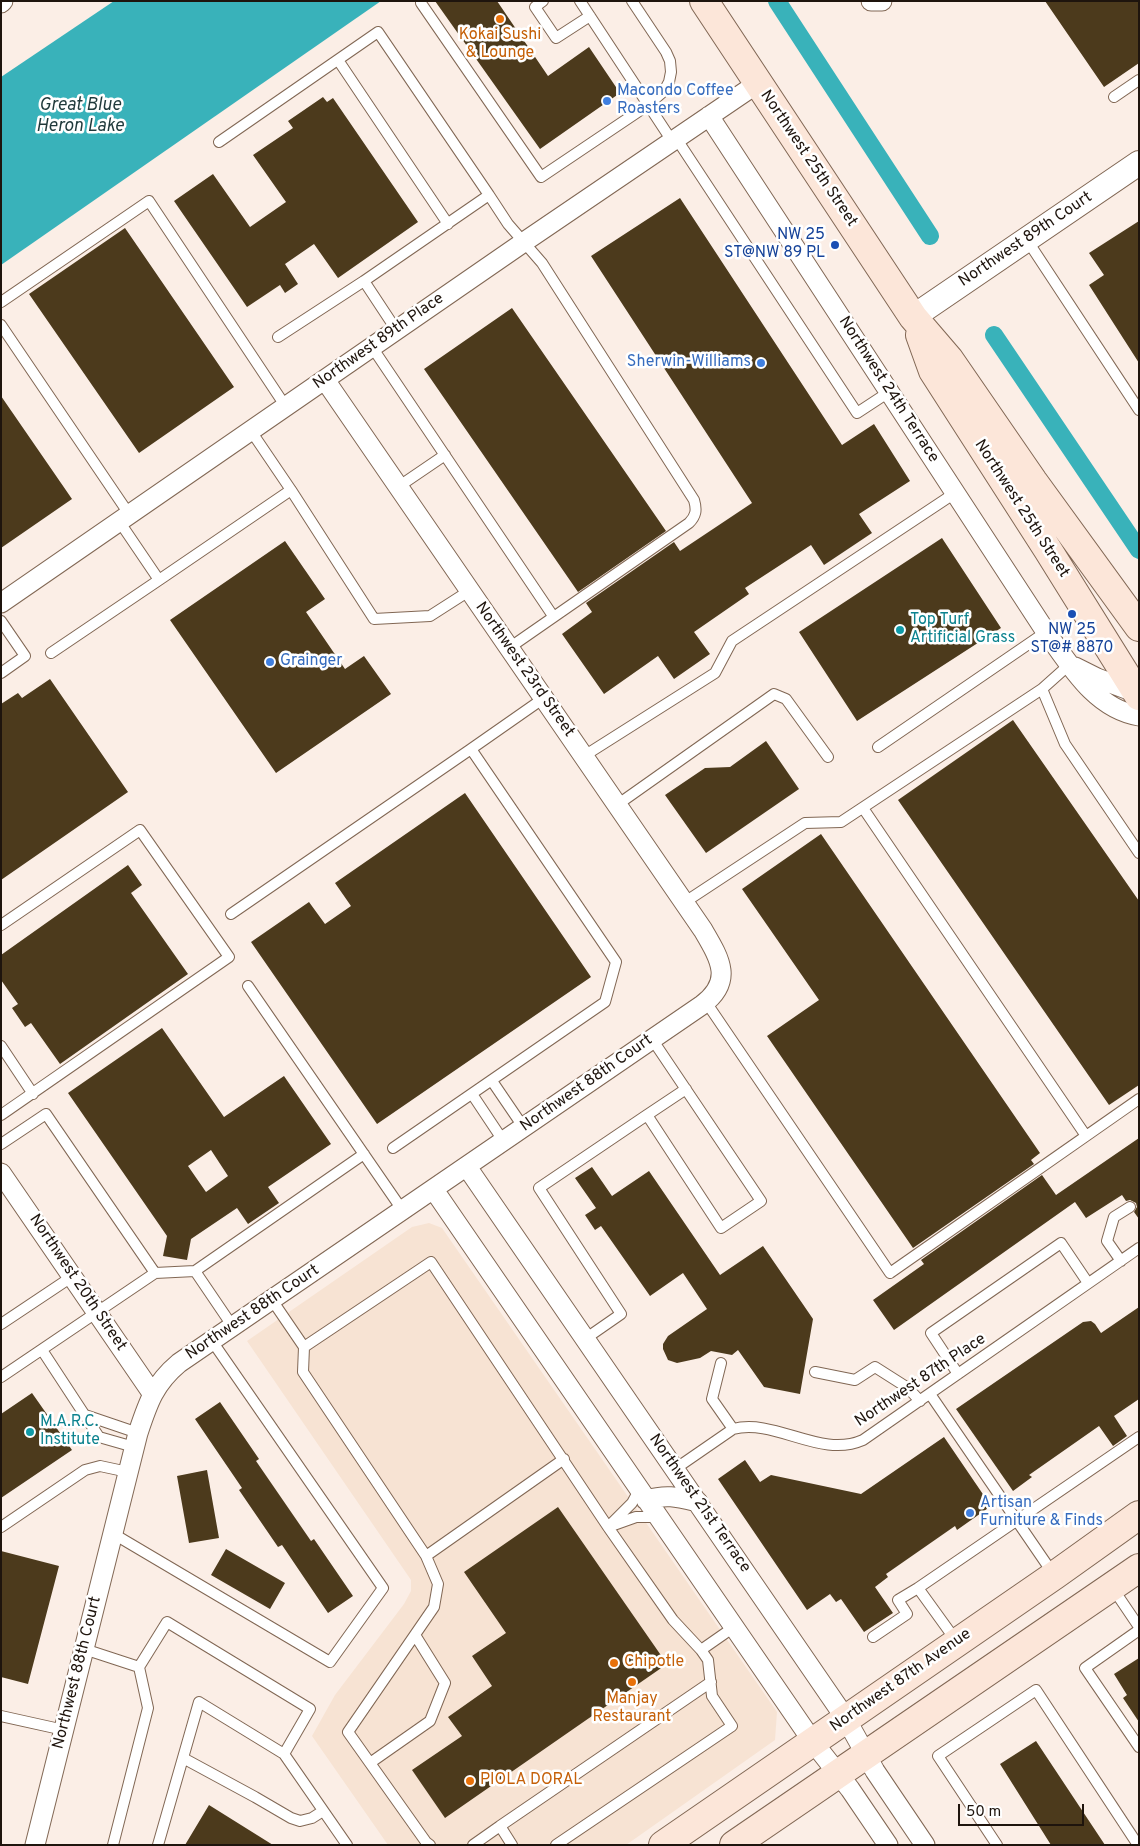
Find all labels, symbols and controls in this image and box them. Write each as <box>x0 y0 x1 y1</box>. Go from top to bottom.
marker: Kokai Sushi & Lounge <box>494 13 506 25</box>
place label: Kokai Sushi & Lounge <box>459 26 541 64</box>
place label: Macondo Coffee Roasters <box>617 82 734 120</box>
street label: Northwest 25th Street <box>755 87 861 231</box>
water label: Great Blue Heron Lake <box>36 95 124 138</box>
marker: Macondo Coffee Roasters <box>601 95 613 107</box>
street label: Northwest 89th Court <box>956 188 1096 292</box>
place label: NW 25 ST@NW 89 PL <box>724 226 825 264</box>
marker: NW 25 ST@NW 89 PL <box>829 239 841 251</box>
street label: Northwest 89th Place <box>310 290 448 394</box>
street label: Northwest 24th Terrace <box>834 313 942 467</box>
place label: Sherwin-Williams <box>627 353 751 373</box>
marker: Sherwin-Williams <box>755 357 767 369</box>
street label: Northwest 25th Street <box>969 437 1073 581</box>
street label: Northwest 23rd Street <box>470 599 578 741</box>
marker: NW 25 ST@# 8870 <box>1066 608 1078 620</box>
place label: Top Turf Artificial Grass <box>910 611 1015 649</box>
place label: NW 25 ST@# 8870 <box>1031 621 1113 659</box>
marker: Top Turf Artificial Grass <box>894 624 906 636</box>
place label: Grainger <box>280 652 343 672</box>
marker: Grainger <box>264 656 276 668</box>
street label: Northwest 88th Court <box>517 1031 657 1137</box>
street label: Northwest 20th Street <box>24 1211 130 1355</box>
street label: Northwest 88th Court <box>183 1261 323 1365</box>
street label: Northwest 87th Place <box>852 1330 990 1432</box>
place label: M.A.R.C. Institute <box>40 1413 100 1451</box>
marker: M.A.R.C. Institute <box>24 1426 36 1438</box>
street label: Northwest 21st Terrace <box>644 1431 754 1577</box>
place label: Artisan Furniture & Finds <box>980 1494 1103 1532</box>
marker: Artisan Furniture & Finds <box>964 1507 976 1519</box>
street label: Northwest 88th Court <box>50 1595 106 1751</box>
street label: Northwest 87th Avenue <box>827 1625 975 1737</box>
place label: Chipotle <box>624 1653 684 1673</box>
marker: Chipotle <box>608 1657 620 1669</box>
marker: Manjay Restaurant <box>626 1676 638 1688</box>
place label: Manjay Restaurant <box>593 1690 671 1728</box>
place label: PIOLA DORAL <box>480 1771 582 1791</box>
marker: PIOLA DORAL <box>464 1775 476 1787</box>
scale bar <box>960 1794 1086 1826</box>
text: 50 m <box>966 1803 1001 1822</box>

